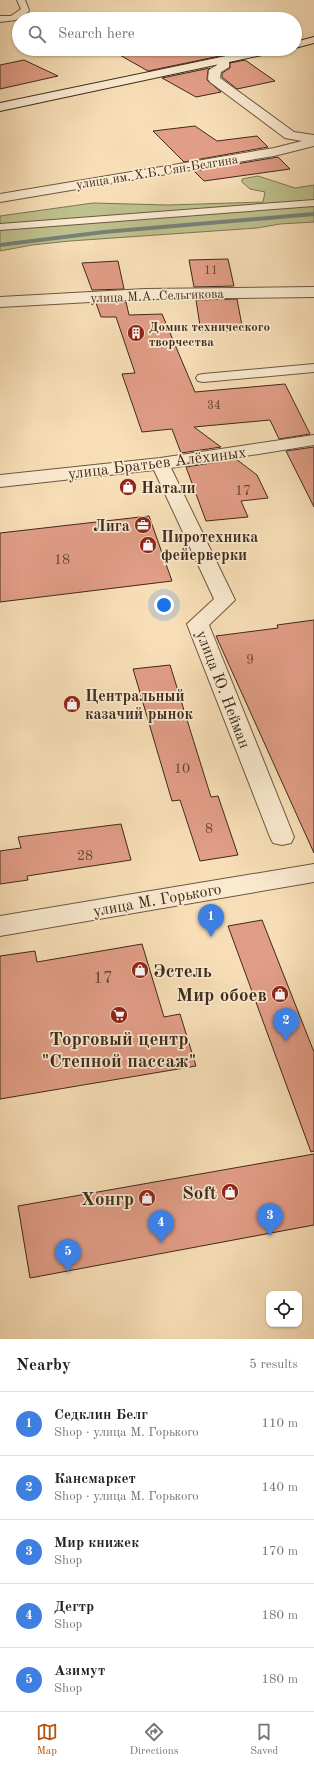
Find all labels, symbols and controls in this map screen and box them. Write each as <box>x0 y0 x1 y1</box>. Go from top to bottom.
search box <box>12 12 302 56</box>
icon: search <box>26 23 48 45</box>
text: Search here <box>58 27 135 42</box>
street label: улица им. Х.Б. Сян-Белгина <box>75 153 240 192</box>
house number: 11 <box>204 265 218 277</box>
street label: улица М.А. Сельгикова <box>90 288 225 305</box>
place label: Домик технического творчества <box>149 321 270 349</box>
building icon: Домик технического творчества <box>126 323 146 343</box>
house number: 34 <box>207 400 221 412</box>
street label: улица Братьев Алёхиных <box>67 445 247 483</box>
shop icon: Натали <box>118 477 138 497</box>
place label: Натали <box>141 481 196 497</box>
house number: 17 <box>235 484 251 498</box>
office icon: Лига <box>133 515 153 535</box>
place label: Лига <box>93 519 130 535</box>
place label: Пиротехника фейерверки <box>161 530 258 564</box>
shop icon: Пиротехника фейерверки <box>138 535 158 555</box>
house number: 18 <box>54 553 70 567</box>
your location <box>154 595 174 615</box>
street label: улица Ю. Нейман <box>192 629 252 751</box>
house number: 9 <box>246 653 254 667</box>
place label: Центральный казачий рынок <box>85 689 194 723</box>
shop icon: Центральный казачий рынок <box>62 694 82 714</box>
house number: 10 <box>174 762 190 776</box>
house number: 8 <box>205 822 213 836</box>
house number: 28 <box>77 849 93 863</box>
street label: улица М. Горького <box>92 882 223 920</box>
pin: 1 <box>198 904 224 937</box>
shop icon: Эстель <box>130 960 150 980</box>
place label: Эстель <box>153 963 212 982</box>
house number: 17 <box>93 970 113 987</box>
shop icon: Мир обоев <box>270 984 290 1004</box>
place label: Мир обоев <box>176 987 267 1006</box>
supermarket icon: Торговый центр "Степной пассаж" <box>109 1005 129 1025</box>
pin: 2 <box>273 1008 299 1041</box>
place label: Торговый центр "Степной пассаж" <box>42 1031 196 1072</box>
shop icon: Soft <box>220 1182 240 1202</box>
place label: Soft <box>182 1185 217 1204</box>
shop icon: Хонгр <box>137 1188 157 1208</box>
place label: Хонгр <box>81 1191 134 1210</box>
pin: 3 <box>257 1203 283 1236</box>
pin: 4 <box>148 1210 174 1243</box>
pin: 5 <box>55 1239 81 1272</box>
map controls <box>266 1291 302 1327</box>
button: locate <box>266 1291 302 1327</box>
text: Nearby <box>16 1357 71 1374</box>
text: 5 results <box>249 1358 298 1371</box>
text: Седклин Белг <box>54 1408 148 1423</box>
text: 1 <box>25 1417 33 1430</box>
text: 110 m <box>261 1417 298 1430</box>
text: Shop · улица М. Горького <box>54 1426 199 1439</box>
text: Кансмаркет <box>54 1472 136 1487</box>
text: 2 <box>25 1481 33 1494</box>
text: 140 m <box>261 1481 298 1494</box>
text: Shop · улица М. Горького <box>54 1490 199 1503</box>
text: Мир книжек <box>54 1536 139 1551</box>
text: 3 <box>25 1545 33 1558</box>
text: 170 m <box>261 1545 298 1558</box>
text: Shop <box>54 1554 82 1567</box>
text: Дегтр <box>54 1600 94 1615</box>
text: 4 <box>25 1609 33 1622</box>
text: 180 m <box>261 1609 298 1622</box>
text: Shop <box>54 1618 82 1631</box>
text: Азимут <box>54 1664 105 1679</box>
text: 5 <box>25 1673 33 1686</box>
text: 180 m <box>261 1673 298 1686</box>
text: Shop <box>54 1682 82 1695</box>
tab: Map <box>36 1721 58 1759</box>
tab: Directions <box>130 1721 178 1759</box>
tab: Saved <box>250 1721 278 1759</box>

